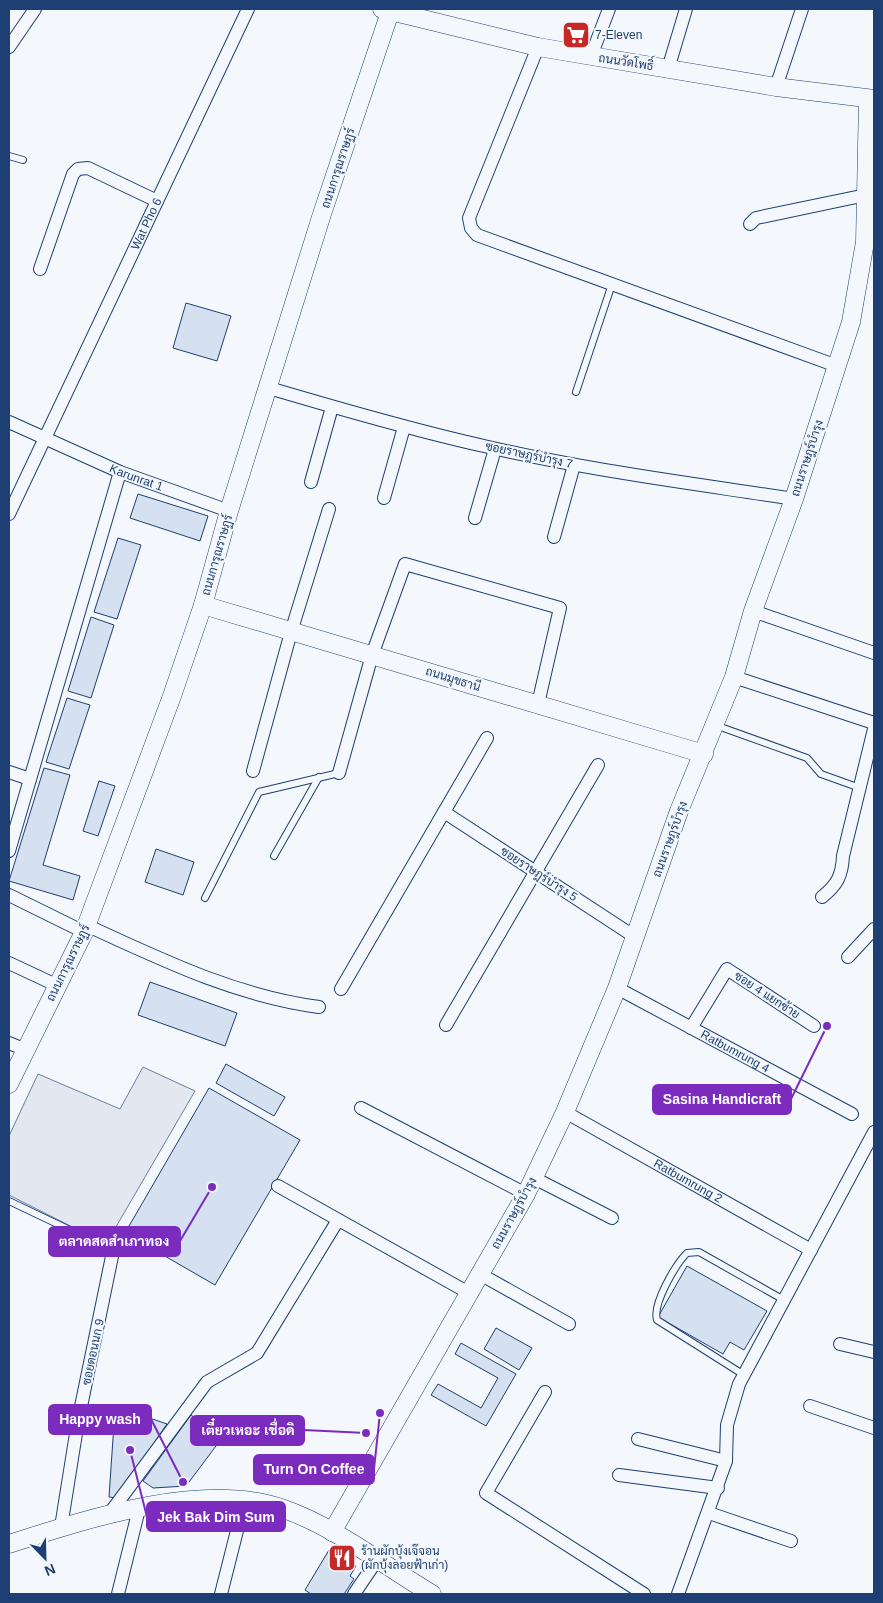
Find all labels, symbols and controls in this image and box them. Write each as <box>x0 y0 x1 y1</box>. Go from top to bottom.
supermarket icon: 7-Eleven <box>561 20 591 50</box>
place label: 7-Eleven <box>595 28 642 42</box>
street label: ถนนวัดโพธิ์ <box>598 46 656 73</box>
street label: ถนนการุณราษฏร์ <box>317 126 360 211</box>
street label: Wat Pho 6 <box>128 195 165 252</box>
street label: ถนนราษฎร์บำรุง <box>787 417 828 499</box>
street label: ซอยราษฎร์บำรุง 7 <box>484 438 575 473</box>
street label: Karunrat 1 <box>107 461 165 494</box>
street label: ถนนการุณราษฏร์ <box>198 512 237 598</box>
street label: ถนนมุขธานี <box>423 663 483 696</box>
street label: ถนนราษฎร์บำรุง <box>649 799 692 880</box>
street label: ซอยราษฎร์บำรุง 5 <box>497 843 581 906</box>
street label: ถนนการุณราษฏร์ <box>42 922 95 1005</box>
street label: ซอย 4 แยกซ้าย <box>732 969 802 1021</box>
street label: Ratbumrung 4 <box>698 1027 772 1076</box>
callout: Sasina Handicraft <box>653 1085 791 1114</box>
text: Sasina Handicraft <box>663 1091 781 1107</box>
street label: Ratbumrung 2 <box>651 1156 725 1206</box>
street label: ถนนราษฎร์บำรุง <box>488 1174 541 1252</box>
callout: ตลาดสดสำเภาทอง <box>49 1227 180 1256</box>
text: ตลาดสดสำเภาทอง <box>59 1233 169 1249</box>
street label: ซอยดอนนก 9 <box>79 1317 107 1387</box>
callout: Happy wash <box>49 1405 151 1434</box>
text: Happy wash <box>59 1411 141 1427</box>
callout: เตี๋ยวเหอะ เชื่อดิ <box>191 1416 304 1445</box>
text: เตี๋ยวเหอะ เชื่อดิ <box>201 1417 295 1438</box>
callout: Turn On Coffee <box>254 1455 374 1484</box>
text: Turn On Coffee <box>264 1461 365 1477</box>
callout: Jek Bak Dim Sum <box>147 1502 285 1531</box>
text: Jek Bak Dim Sum <box>157 1509 275 1525</box>
north arrow <box>20 1533 70 1583</box>
restaurant icon: ร้านผักบุ้งเจ๊จอน (ผักบุ้งลอยฟ้าเก่า) <box>327 1543 357 1573</box>
place label: ร้านผักบุ้งเจ๊จอน (ผักบุ้งลอยฟ้าเก่า) <box>361 1543 448 1574</box>
text: N <box>42 1561 58 1579</box>

